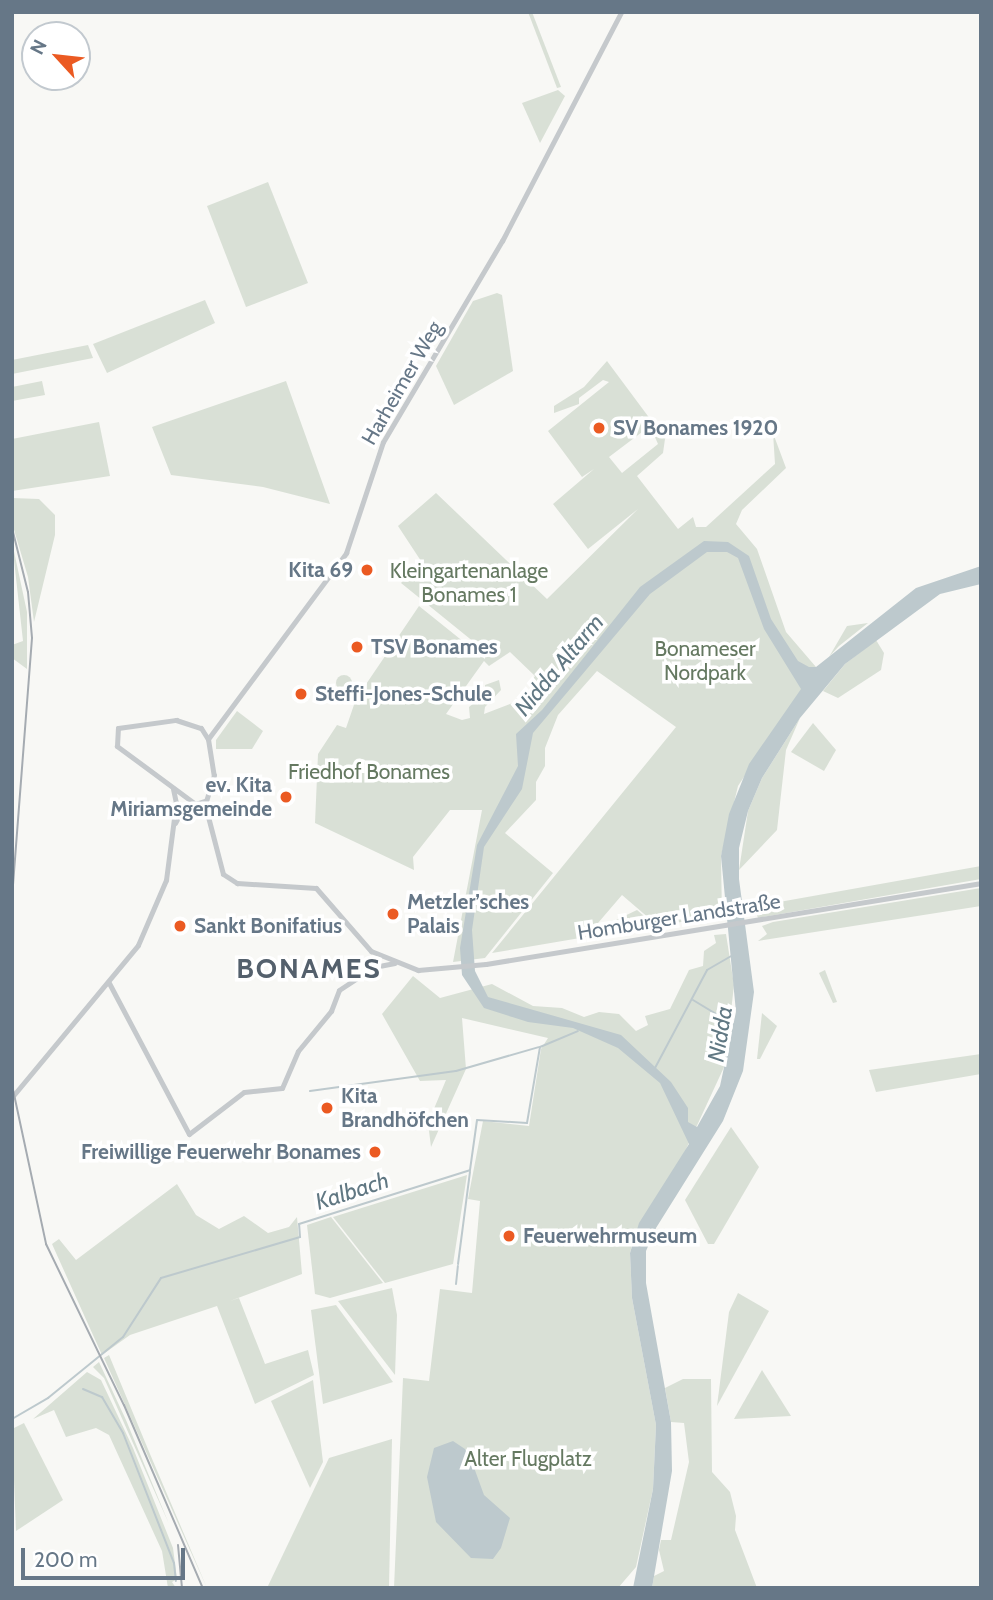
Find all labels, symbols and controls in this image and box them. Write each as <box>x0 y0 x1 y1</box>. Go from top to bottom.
north arrow <box>21 21 91 91</box>
text: N <box>25 36 52 58</box>
street label: Harheimer Weg <box>356 317 448 449</box>
place label: SV Bonames 1920 <box>613 415 778 441</box>
marker: SV Bonames 1920 <box>591 420 607 436</box>
place label: Kita 69 <box>288 557 353 583</box>
park label: Kleingartenanlage Bonames 1 <box>390 558 548 608</box>
marker: Kita 69 <box>359 562 375 578</box>
water label: Nidda Altarm <box>509 609 609 721</box>
place label: TSV Bonames <box>371 634 498 660</box>
park label: Bonameser Nordpark <box>654 636 756 686</box>
marker: TSV Bonames <box>349 639 365 655</box>
place label: Steffi-Jones-Schule <box>315 681 492 707</box>
marker: Steffi-Jones-Schule <box>293 686 309 702</box>
park label: Friedhof Bonames <box>288 759 450 785</box>
place label: ev. Kita Miriamsgemeinde <box>110 772 272 822</box>
marker: ev. Kita Miriamsgemeinde <box>278 789 294 805</box>
street label: Homburger Landstraße <box>576 888 782 946</box>
place label: Metzler’sches Palais <box>407 889 529 939</box>
marker: Metzler’sches Palais <box>385 906 401 922</box>
place label: Sankt Bonifatius <box>194 913 342 939</box>
marker: Sankt Bonifatius <box>172 918 188 934</box>
district label: BONAMES <box>237 951 381 985</box>
water label: Nidda <box>702 1004 738 1064</box>
place label: Kita Brandhöfchen <box>341 1083 469 1133</box>
marker: Kita Brandhöfchen <box>319 1100 335 1116</box>
place label: Freiwillige Feuerwehr Bonames <box>81 1139 361 1165</box>
marker: Freiwillige Feuerwehr Bonames <box>367 1144 383 1160</box>
water label: Kalbach <box>312 1166 392 1216</box>
place label: Feuerwehrmuseum <box>523 1223 697 1249</box>
marker: Feuerwehrmuseum <box>501 1228 517 1244</box>
park label: Alter Flugplatz <box>464 1446 592 1472</box>
scale bar <box>24 1534 189 1578</box>
text: 200 m <box>34 1547 97 1572</box>

